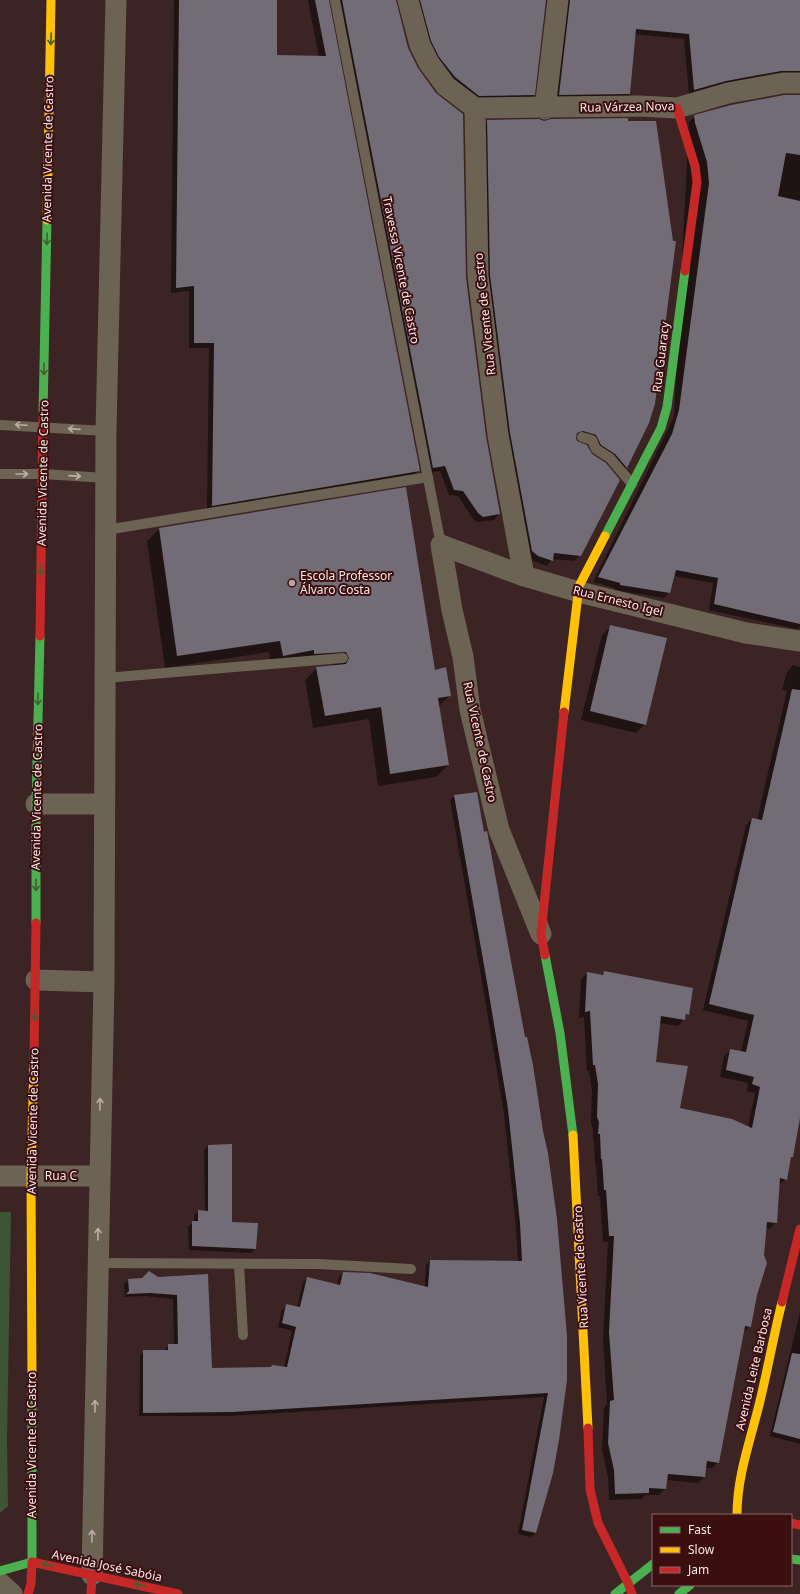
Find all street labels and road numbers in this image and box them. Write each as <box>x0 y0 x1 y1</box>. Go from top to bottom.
street label: Avenida Vicente de Castro <box>38 76 57 222</box>
street label: Rua Várzea Nova <box>580 97 674 116</box>
street label: Travessa Vicente de Castro <box>379 195 424 345</box>
street label: Rua Vicente de Castro <box>470 252 499 376</box>
street label: Rua Guaracy <box>648 320 673 393</box>
street label: Avenida Vicente de Castro <box>33 400 52 546</box>
street label: Rua Ernesto Igel <box>571 581 665 620</box>
street label: Rua Vicente de Castro <box>459 680 502 804</box>
street label: Avenida Vicente de Castro <box>27 724 46 870</box>
street label: Avenida Vicente de Castro <box>23 1048 42 1194</box>
street label: Rua C <box>45 1167 78 1184</box>
street label: Rua Vicente de Castro <box>569 1205 592 1329</box>
street label: Avenida Leite Barbosa <box>731 1306 776 1432</box>
street label: Avenida Vicente de Castro <box>23 1372 40 1518</box>
street label: Avenida José Sabóia <box>50 1546 164 1585</box>

